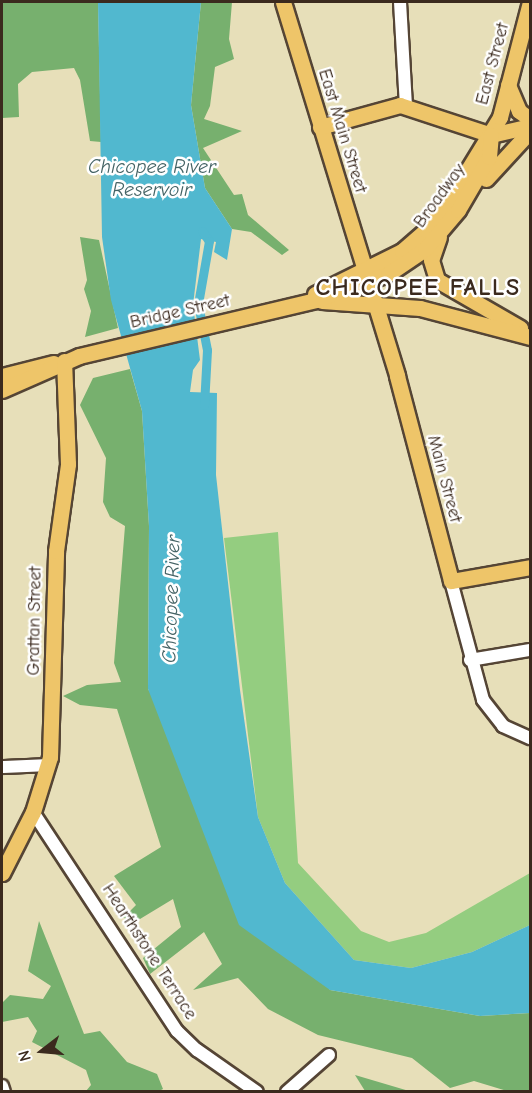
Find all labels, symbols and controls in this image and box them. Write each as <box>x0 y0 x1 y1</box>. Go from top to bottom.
street label: East Street <box>472 21 514 107</box>
street label: East Main Street <box>313 67 371 195</box>
water label: Chicopee River Reservoir <box>88 155 216 202</box>
street label: Broadway <box>409 160 471 232</box>
district label: CHICOPEE FALLS <box>315 274 521 302</box>
street label: Bridge Street <box>128 290 232 334</box>
street label: Main Street <box>422 433 466 525</box>
water label: Chicopee River <box>157 535 185 663</box>
street label: Grattan Street <box>23 566 47 676</box>
street label: Hearthstone Terrace <box>97 880 201 1024</box>
north arrow <box>12 1021 72 1081</box>
text: N <box>15 1048 35 1063</box>

